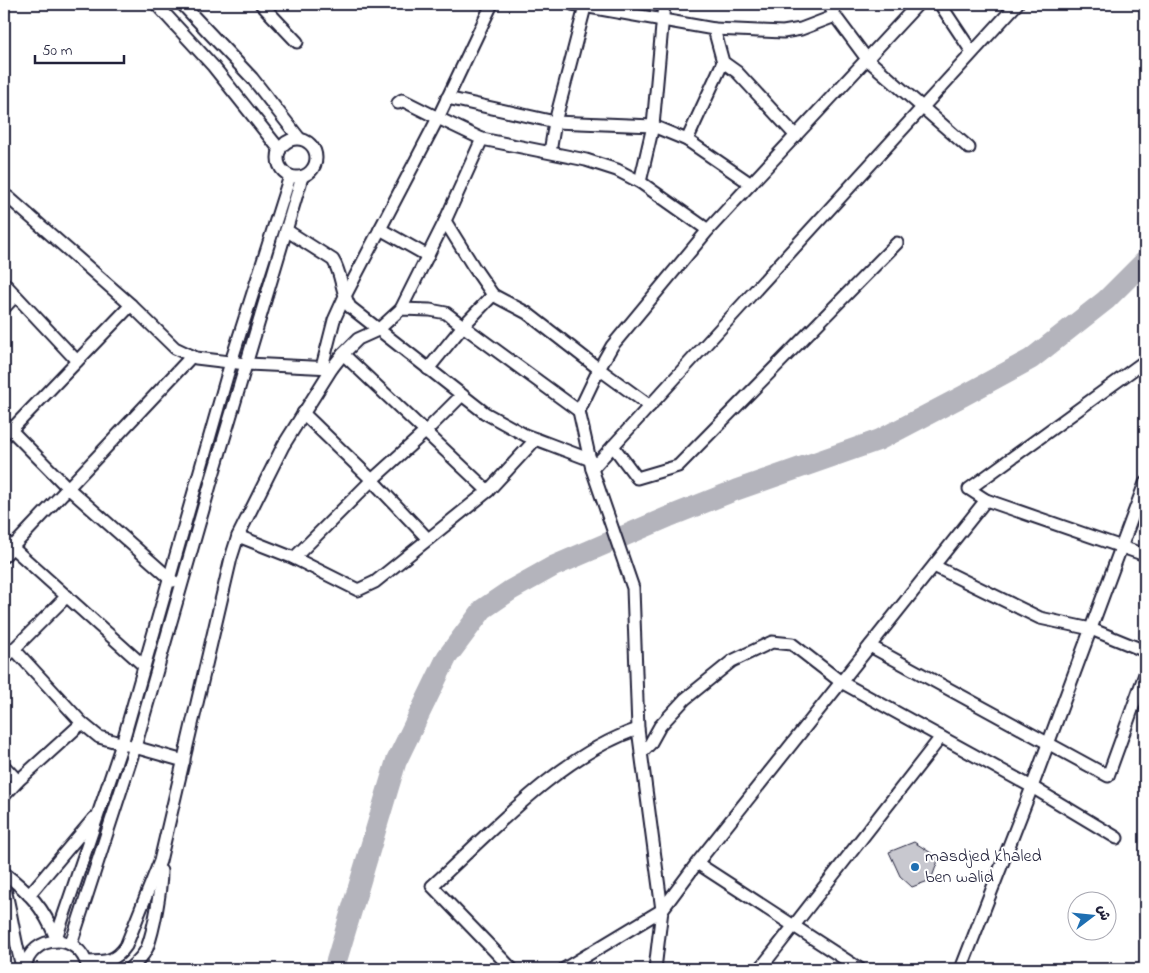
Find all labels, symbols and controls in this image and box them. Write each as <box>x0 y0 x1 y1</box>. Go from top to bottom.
scale bar <box>35 32 124 64</box>
text: 50 m <box>42 40 73 62</box>
place label: masdjed khaled ben walid <box>925 844 1042 891</box>
marker: masdjed khaled ben walid <box>909 861 921 873</box>
north arrow <box>1066 890 1116 940</box>
text: ش <box>1091 903 1115 923</box>

